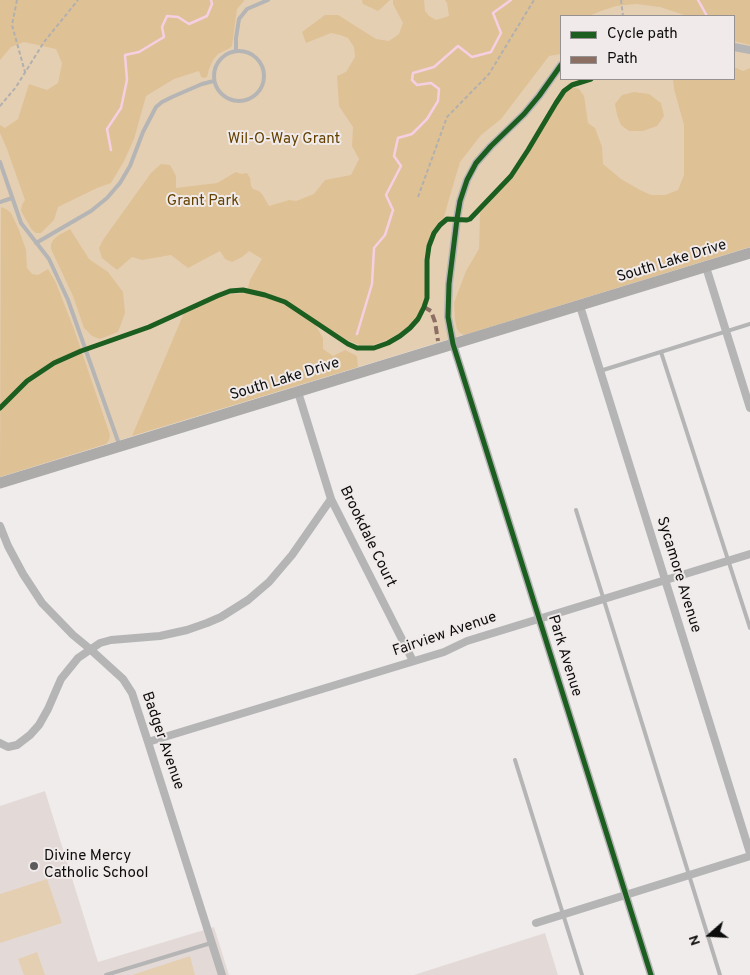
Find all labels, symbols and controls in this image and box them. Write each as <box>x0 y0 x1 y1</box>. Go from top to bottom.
legend <box>560 15 735 80</box>
text: Cycle path <box>607 25 678 44</box>
text: Path <box>607 50 638 69</box>
park label: Wil-O-Way Grant <box>228 131 340 149</box>
park label: Grant Park <box>167 193 239 211</box>
street label: South Lake Drive <box>615 237 729 287</box>
street label: South Lake Drive <box>228 355 342 405</box>
street label: Brookdale Court <box>335 484 399 590</box>
street label: Sycamore Avenue <box>652 515 704 635</box>
street label: Fairview Avenue <box>391 609 499 661</box>
street label: Park Avenue <box>543 613 585 699</box>
street label: Badger Avenue <box>137 690 187 792</box>
place label: Divine Mercy Catholic School <box>44 848 148 883</box>
marker: Divine Mercy Catholic School <box>28 860 40 872</box>
north arrow <box>685 910 735 960</box>
text: N <box>686 933 705 948</box>

